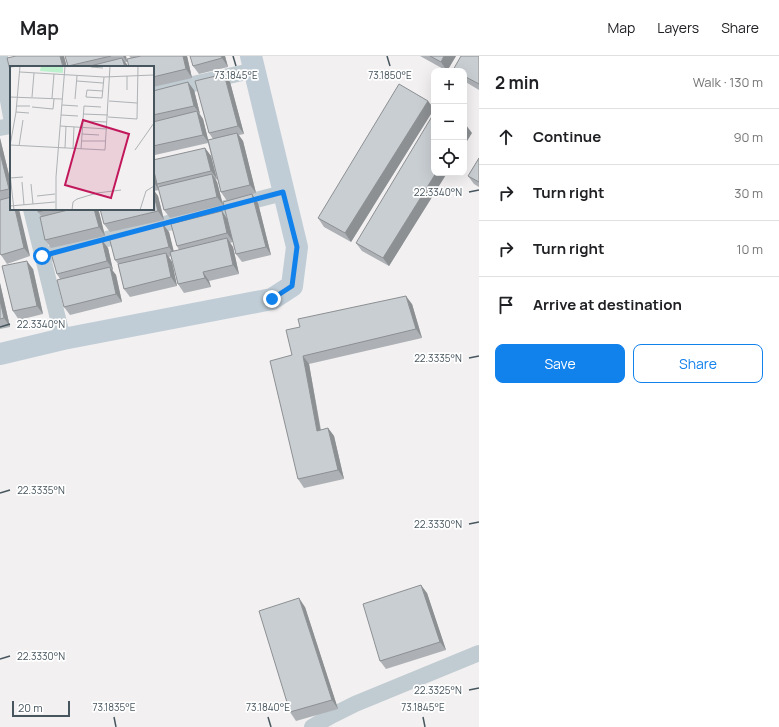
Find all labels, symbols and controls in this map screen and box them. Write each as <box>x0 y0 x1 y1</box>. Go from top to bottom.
text: Map <box>20 15 59 41</box>
text: Map <box>607 18 635 37</box>
text: Layers <box>657 18 699 37</box>
text: Share <box>721 18 759 37</box>
inset map <box>10 66 154 210</box>
text: 73.1845°E <box>214 68 258 82</box>
text: 73.1850°E <box>368 68 412 82</box>
map controls <box>431 68 467 176</box>
button: + <box>431 68 467 104</box>
text: 2 min <box>495 71 539 94</box>
text: Walk · 130 m <box>693 73 763 91</box>
button: − <box>431 104 467 140</box>
icon: ahead <box>495 126 517 148</box>
text: Continue <box>533 126 601 147</box>
text: 90 m <box>733 128 763 146</box>
button: locate <box>431 140 467 176</box>
icon: right <box>495 182 517 204</box>
text: Turn right <box>533 182 604 203</box>
text: 30 m <box>734 184 763 202</box>
text: 22.3340°N <box>414 185 462 199</box>
icon: right <box>495 238 517 260</box>
text: Turn right <box>533 238 604 259</box>
text: 10 m <box>736 240 763 258</box>
route start <box>33 247 51 265</box>
route end <box>263 290 281 308</box>
icon: arrive <box>495 294 517 316</box>
text: Arrive at destination <box>533 294 682 315</box>
text: 22.3340°N <box>17 317 65 331</box>
button: Save <box>495 344 625 383</box>
button: Share <box>633 344 763 383</box>
text: 22.3335°N <box>414 351 462 365</box>
text: 22.3335°N <box>17 483 65 497</box>
text: 22.3330°N <box>414 517 462 531</box>
text: 22.3330°N <box>17 649 65 663</box>
text: 22.3325°N <box>414 683 462 697</box>
scale bar <box>12 699 70 718</box>
text: 20 m <box>18 700 43 715</box>
text: 73.1835°E <box>92 700 136 714</box>
text: 73.1840°E <box>246 700 290 714</box>
text: 73.1845°E <box>401 700 445 714</box>

